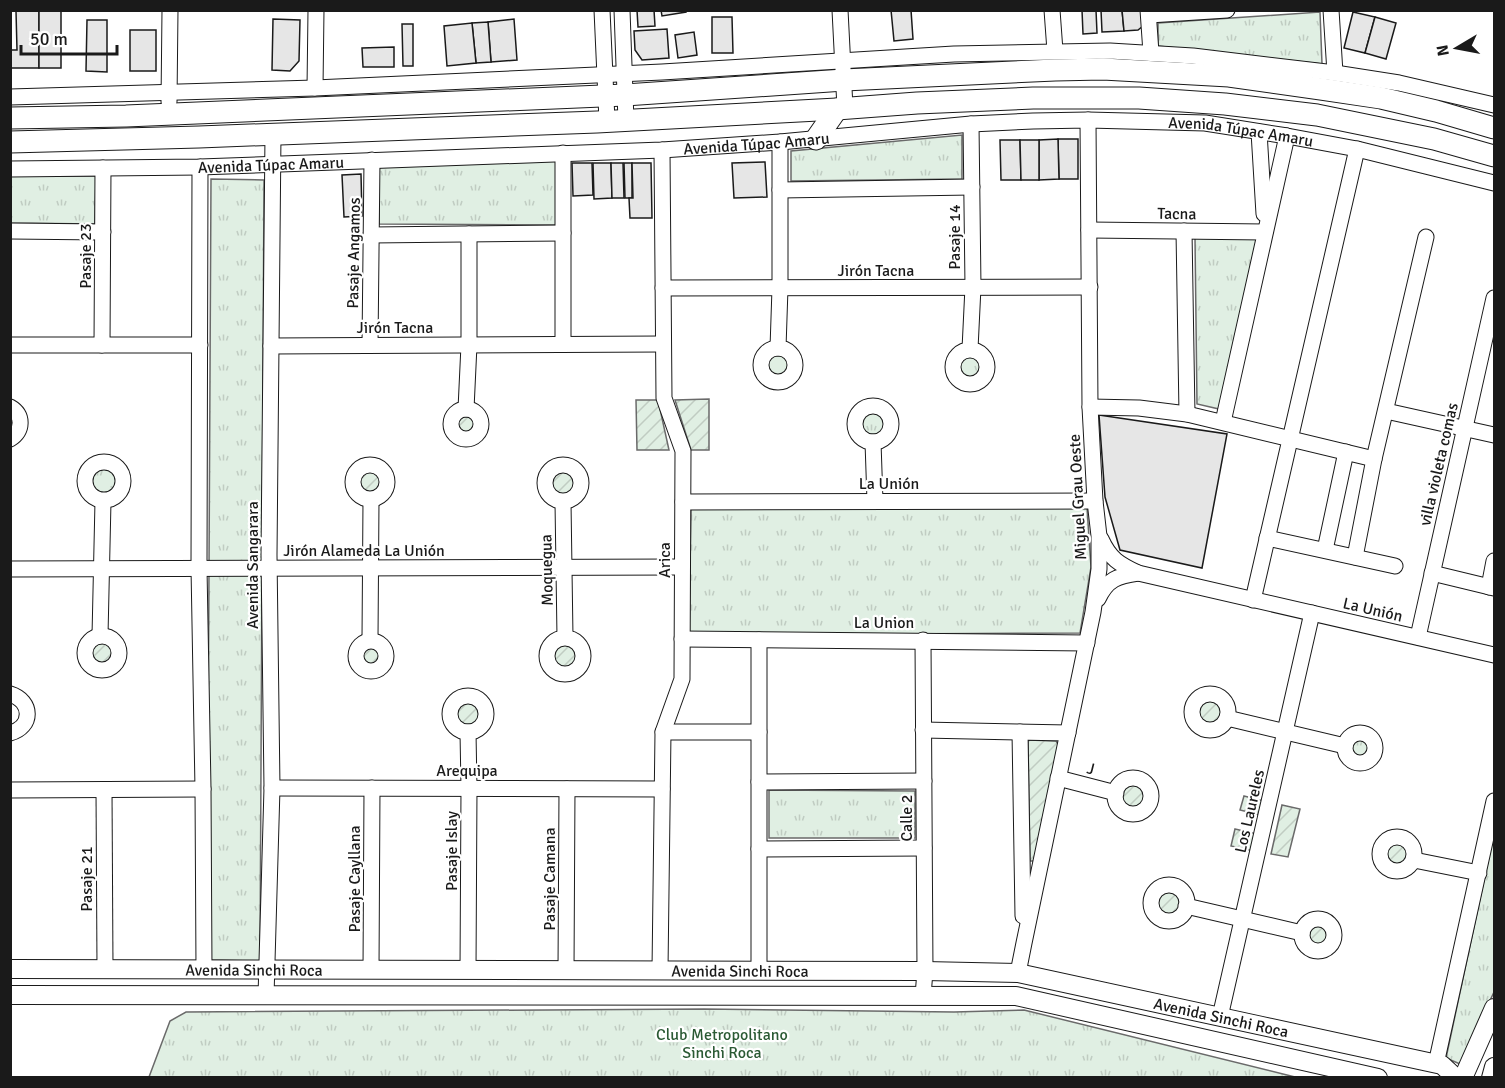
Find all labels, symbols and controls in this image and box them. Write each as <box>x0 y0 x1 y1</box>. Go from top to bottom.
scale bar <box>21 18 117 56</box>
north arrow <box>1427 18 1487 78</box>
text: 50 m <box>30 28 68 50</box>
text: N <box>1432 43 1454 58</box>
street label: Avenida Túpac Amaru <box>1168 113 1315 152</box>
street label: Avenida Túpac Amaru <box>683 128 830 160</box>
street label: Avenida Túpac Amaru <box>197 153 344 178</box>
street label: Pasaje Angamos <box>343 197 365 309</box>
street label: Pasaje 14 <box>945 204 965 270</box>
street label: Tacna <box>1157 204 1197 224</box>
street label: Pasaje 23 <box>76 223 96 289</box>
street label: Jirón Tacna <box>838 261 914 281</box>
street label: Jirón Tacna <box>357 318 433 338</box>
street label: villa violeta comas <box>1415 401 1463 528</box>
street label: Miguel Grau Oeste <box>1065 433 1091 560</box>
street label: La Unión <box>859 474 919 494</box>
street label: Avenida Sangarara <box>243 501 263 629</box>
street label: Moquegua <box>536 534 558 606</box>
street label: Jirón Alameda La Unión <box>283 541 445 561</box>
street label: Arica <box>655 542 675 578</box>
street label: La Unión <box>1341 593 1405 627</box>
street label: La Union <box>854 613 914 633</box>
street label: J <box>1085 758 1097 780</box>
street label: Arequipa <box>436 761 498 781</box>
street label: Los Laureles <box>1231 768 1269 855</box>
street label: Calle 2 <box>897 795 917 841</box>
street label: Pasaje Islay <box>442 811 462 891</box>
street label: Pasaje Cayllana <box>345 825 365 933</box>
street label: Pasaje Camana <box>540 827 560 931</box>
street label: Pasaje 21 <box>77 846 97 912</box>
street label: Avenida Sinchi Roca <box>185 960 323 981</box>
street label: Avenida Sinchi Roca <box>671 961 809 982</box>
street label: Avenida Sinchi Roca <box>1152 994 1290 1042</box>
park label: Club Metropolitano Sinchi Roca <box>656 1025 788 1063</box>

